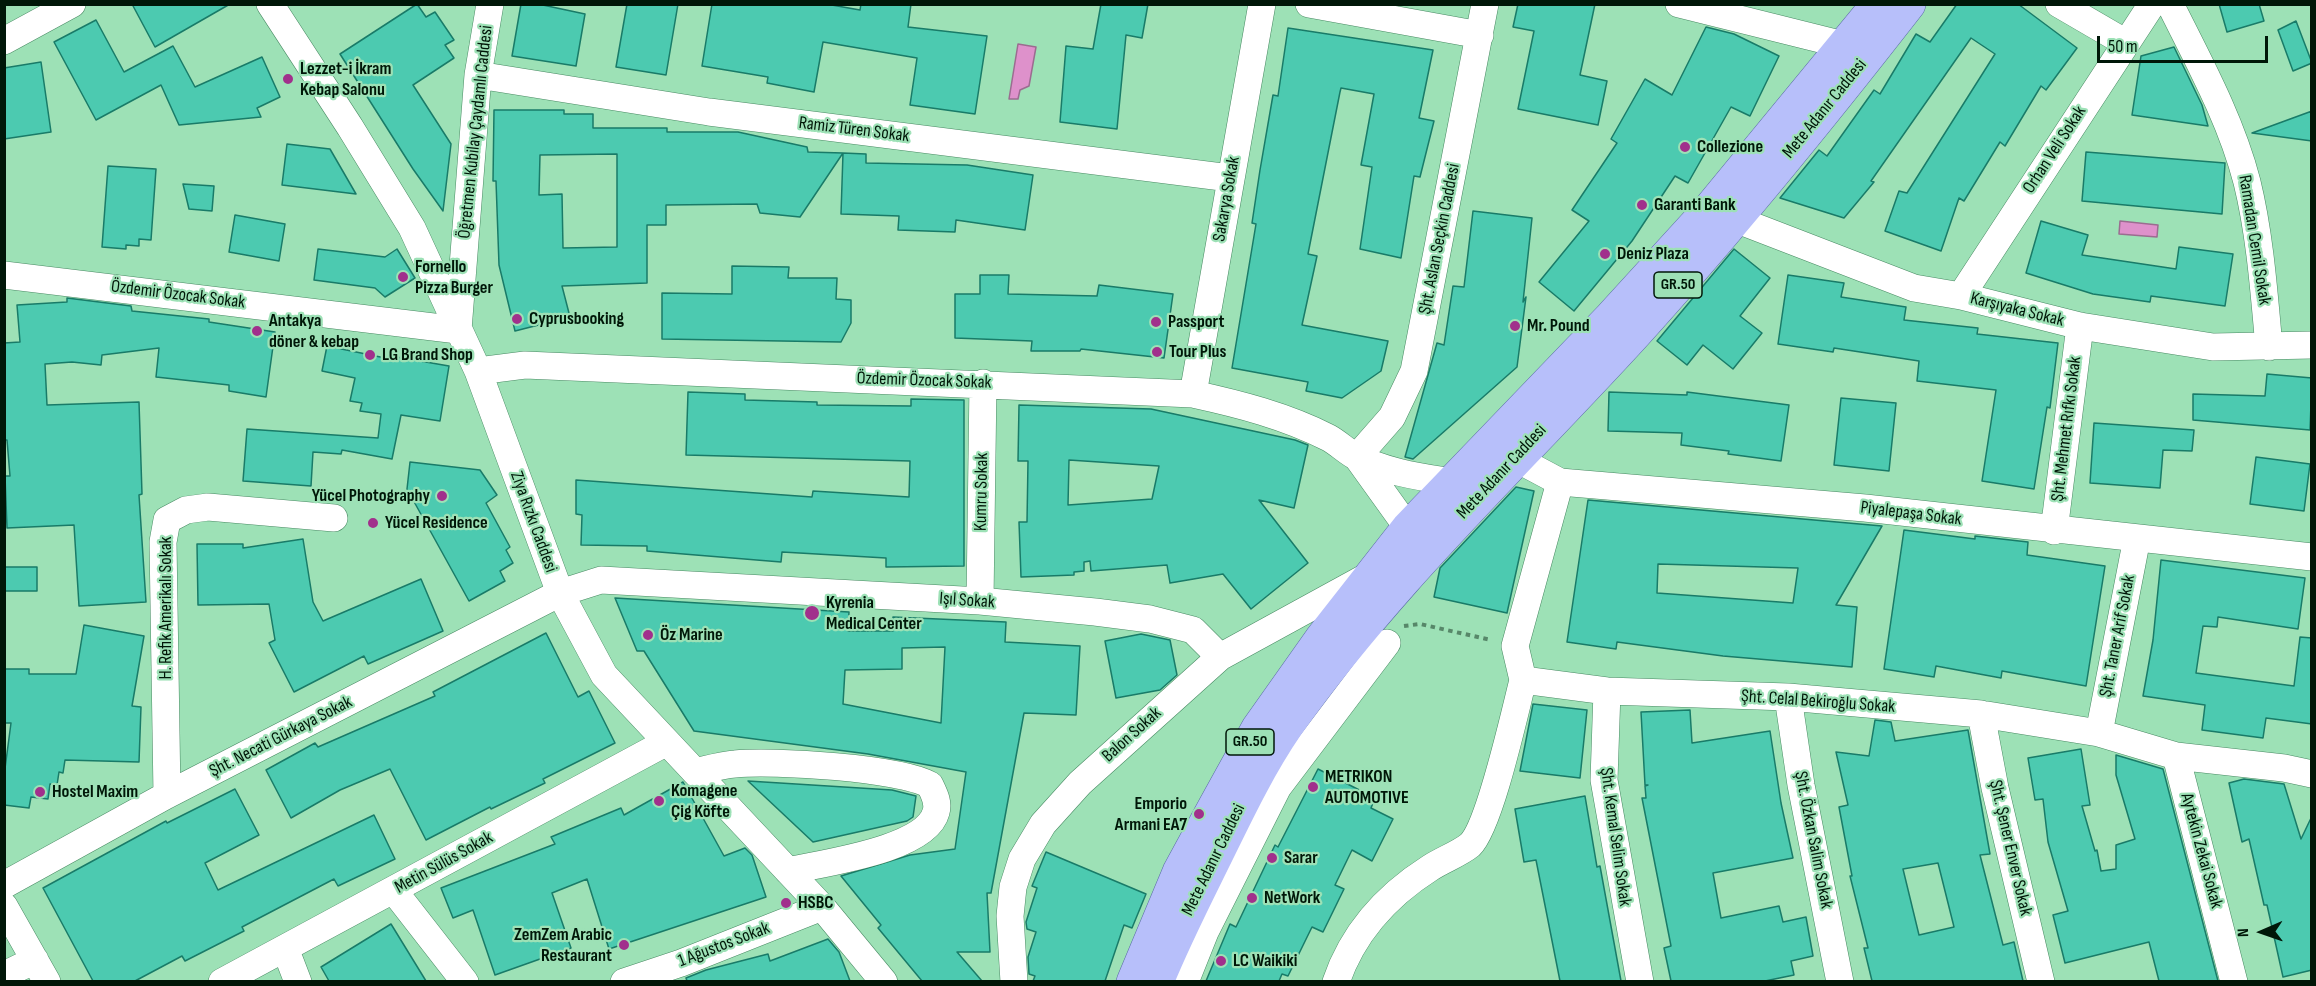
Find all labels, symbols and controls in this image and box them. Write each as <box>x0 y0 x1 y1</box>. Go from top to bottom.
street label: Öğretmen Kubilay Çaydamlı Caddesi <box>454 24 498 240</box>
scale bar <box>2100 24 2271 62</box>
text: 50 m <box>2108 36 2138 57</box>
street label: Mete Adanır Caddesi <box>1778 55 1872 163</box>
place label: Lezzet-i̇ İkram Kebap Salonu <box>300 58 391 100</box>
marker: Lezzet-i̇ İkram Kebap Salonu <box>281 72 295 86</box>
street label: Orhan Veli Sokak <box>2019 102 2091 198</box>
street label: Ramiz Türen Sokak <box>797 112 911 148</box>
place label: Collezione <box>1697 136 1763 158</box>
marker: Collezione <box>1678 140 1692 154</box>
street label: Sakarya Sokak <box>1209 155 1245 243</box>
street label: Şht. Aslan Seçkin Caddesi <box>1415 162 1465 316</box>
street label: Ramadan Cemil Sokak <box>2233 173 2275 307</box>
place label: Garanti Bank <box>1654 194 1736 216</box>
marker: Garanti Bank <box>1635 198 1649 212</box>
place label: Deniz Plaza <box>1617 243 1689 265</box>
marker: Deniz Plaza <box>1598 247 1612 261</box>
place label: Fornello Pizza Burger <box>415 256 493 298</box>
marker: Fornello Pizza Burger <box>396 270 410 284</box>
road number: GR.50 <box>1654 272 1702 298</box>
street label: Özdemir Özocak Sokak <box>110 276 246 314</box>
street label: Karşıyaka Sokak <box>1968 288 2066 332</box>
place label: Cyprusbooking <box>529 308 624 330</box>
place label: Antakya döner & kebap <box>269 310 359 352</box>
place label: Passport <box>1168 311 1224 333</box>
marker: Cyprusbooking <box>510 312 524 326</box>
marker: Passport <box>1149 315 1163 329</box>
place label: Mr. Pound <box>1527 315 1590 337</box>
marker: Mr. Pound <box>1508 319 1522 333</box>
marker: Antakya döner & kebap <box>250 324 264 338</box>
place label: Tour Plus <box>1169 341 1226 363</box>
place label: LG Brand Shop <box>382 344 473 366</box>
marker: Tour Plus <box>1150 345 1164 359</box>
marker: LG Brand Shop <box>363 348 377 362</box>
street label: Şht. Mehmet Rıfkı Sokak <box>2047 355 2087 503</box>
street label: Özdemir Özocak Sokak <box>856 368 992 394</box>
street label: Mete Adanır Caddesi <box>1453 420 1551 524</box>
street label: Kumru Sokak <box>971 453 993 531</box>
street label: Ziya Rızkı Caddesi <box>505 469 561 575</box>
place label: Yücel Photography <box>312 485 430 507</box>
marker: Yücel Photography <box>435 489 449 503</box>
street label: Piyalepaşa Sokak <box>1859 497 1963 531</box>
place label: Yücel Residence <box>385 512 488 534</box>
marker: Yücel Residence <box>366 516 380 530</box>
street label: H. Refik Amerikalı Sokak <box>155 537 177 679</box>
street label: Şht. Taner Arif Sokak <box>2096 573 2140 699</box>
street label: Işıl Sokak <box>939 588 995 614</box>
place label: Kyrenia Medical Center <box>826 592 922 634</box>
marker: Kyrenia Medical Center <box>803 604 821 622</box>
place label: Öz Marine <box>660 624 723 646</box>
marker: Öz Marine <box>641 628 655 642</box>
street label: Şht. Celal Bekiroğlu Sokak <box>1740 686 1896 718</box>
street label: Şht. Necati Gürkaya Sokak <box>206 692 356 782</box>
street label: Balon Sokak <box>1098 703 1166 767</box>
road number: GR.50 <box>1226 729 1274 755</box>
place label: METRIKON AUTOMOTIVE <box>1325 766 1409 808</box>
street label: Şht. Kemal Selim Sokak <box>1595 766 1635 908</box>
street label: Şht. Özkan Salim Sokak <box>1789 770 1837 910</box>
street label: Şht. Şener Enver Sokak <box>1984 778 2036 918</box>
place label: Komagene Çig Köfte <box>671 780 738 822</box>
marker: METRIKON AUTOMOTIVE <box>1306 780 1320 794</box>
place label: Hostel Maxim <box>52 781 138 803</box>
marker: Hostel Maxim <box>33 785 47 799</box>
street label: Aytekin Zekai Sokak <box>2175 791 2227 911</box>
place label: Emporio Armani EA7 <box>1115 793 1187 836</box>
marker: Komagene Çig Köfte <box>652 794 666 808</box>
street label: Mete Adanır Caddesi <box>1178 801 1250 919</box>
marker: Emporio Armani EA7 <box>1192 807 1206 821</box>
street label: Metin Sülüs Sokak <box>391 827 497 899</box>
place label: Sarar <box>1284 847 1318 869</box>
marker: Sarar <box>1265 851 1279 865</box>
place label: NetWork <box>1264 887 1320 909</box>
marker: NetWork <box>1245 891 1259 905</box>
place label: HSBC <box>798 892 834 914</box>
marker: HSBC <box>779 896 793 910</box>
north arrow <box>2232 902 2292 962</box>
street label: 1 Ağustos Sokak <box>675 918 773 972</box>
place label: ZemZem Arabic Restaurant <box>514 924 612 966</box>
text: N <box>2234 928 2253 937</box>
marker: ZemZem Arabic Restaurant <box>617 938 631 952</box>
place label: LC Waikiki <box>1233 950 1297 972</box>
marker: LC Waikiki <box>1214 954 1228 968</box>

